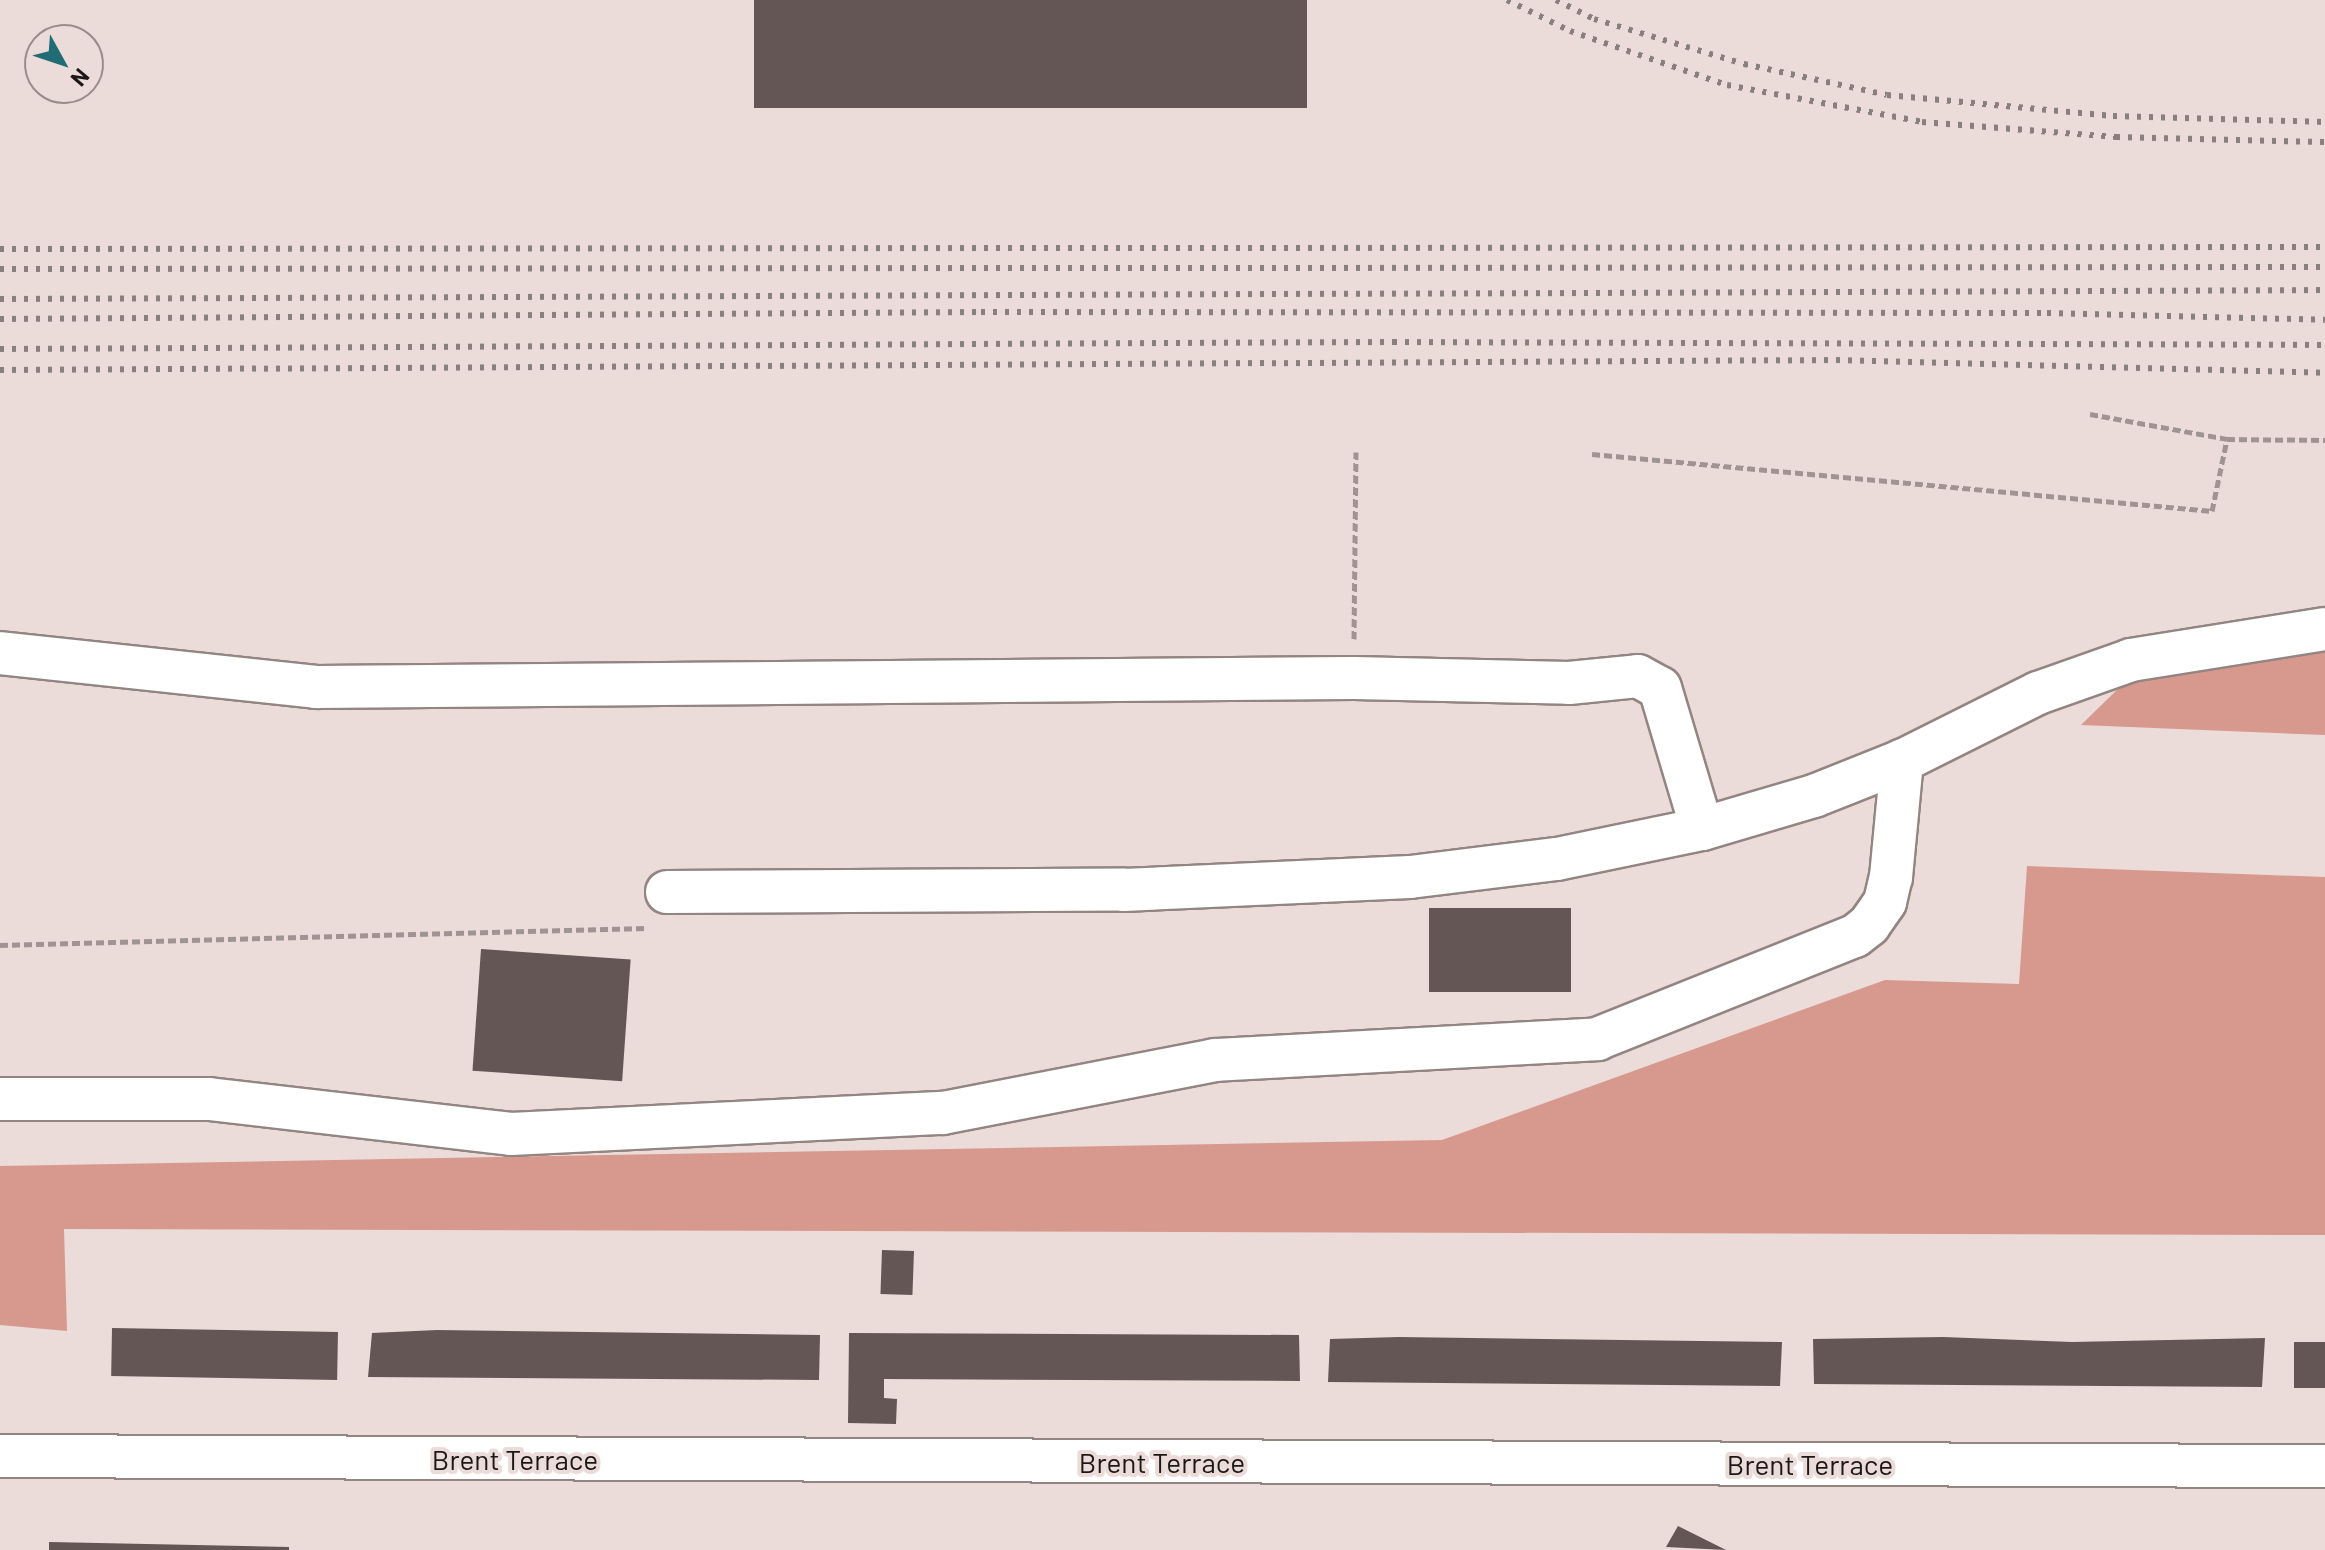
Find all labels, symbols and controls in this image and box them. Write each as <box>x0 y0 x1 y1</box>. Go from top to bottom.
north arrow <box>24 24 104 104</box>
text: N <box>66 64 96 92</box>
street label: Brent Terrace <box>432 1442 598 1476</box>
street label: Brent Terrace <box>1079 1445 1245 1479</box>
street label: Brent Terrace <box>1727 1447 1893 1481</box>

